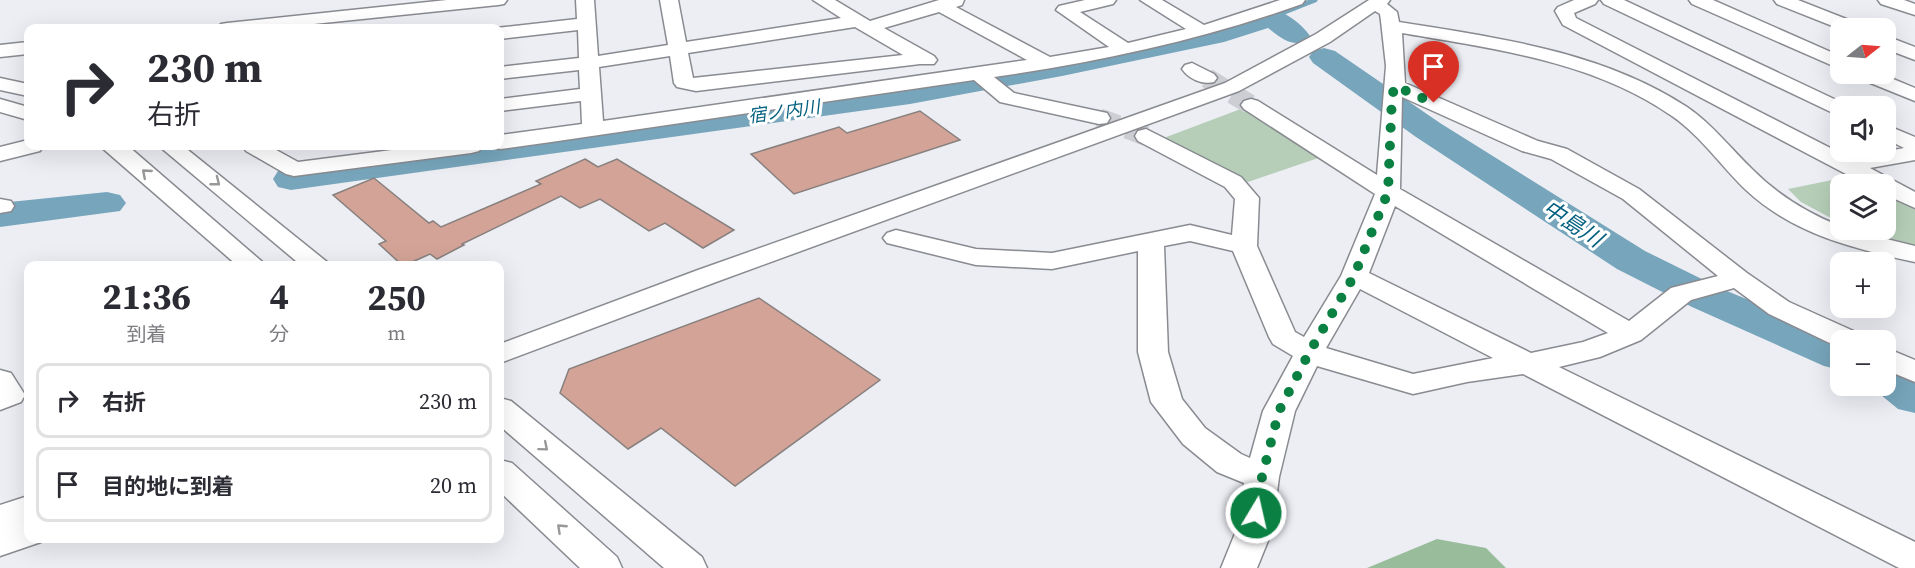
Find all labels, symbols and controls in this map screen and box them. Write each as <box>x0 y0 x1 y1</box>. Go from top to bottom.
north arrow <box>1830 18 1896 84</box>
map controls <box>1830 18 1896 396</box>
text: 230 m <box>147 38 262 96</box>
pin <box>1408 41 1459 103</box>
icon: right <box>48 48 126 126</box>
icon: arrive <box>1417 50 1450 83</box>
water label: 宿ノ内川 <box>747 93 823 128</box>
text: 右折 <box>147 96 201 133</box>
button: sound <box>1830 96 1896 162</box>
one-way arrow <box>142 169 153 180</box>
one-way arrow <box>210 174 221 185</box>
button: layers <box>1830 174 1896 240</box>
water label: 中島川 <box>1537 192 1611 255</box>
button: + <box>1830 252 1896 318</box>
text: 21:36 <box>102 272 191 321</box>
text: 4 <box>269 272 289 321</box>
text: 250 <box>367 273 426 322</box>
text: m <box>388 319 406 347</box>
text: 到着 <box>127 320 167 348</box>
text: 分 <box>269 320 289 348</box>
button: − <box>1830 330 1896 396</box>
icon: right <box>51 384 84 417</box>
text: 230 m <box>419 386 477 416</box>
text: 右折 <box>102 387 146 417</box>
one-way arrow <box>537 440 548 451</box>
icon: arrive <box>51 468 84 501</box>
text: 20 m <box>430 470 477 500</box>
text: 目的地に到着 <box>102 471 234 501</box>
position arrow <box>1224 481 1288 545</box>
one-way arrow <box>557 524 568 535</box>

